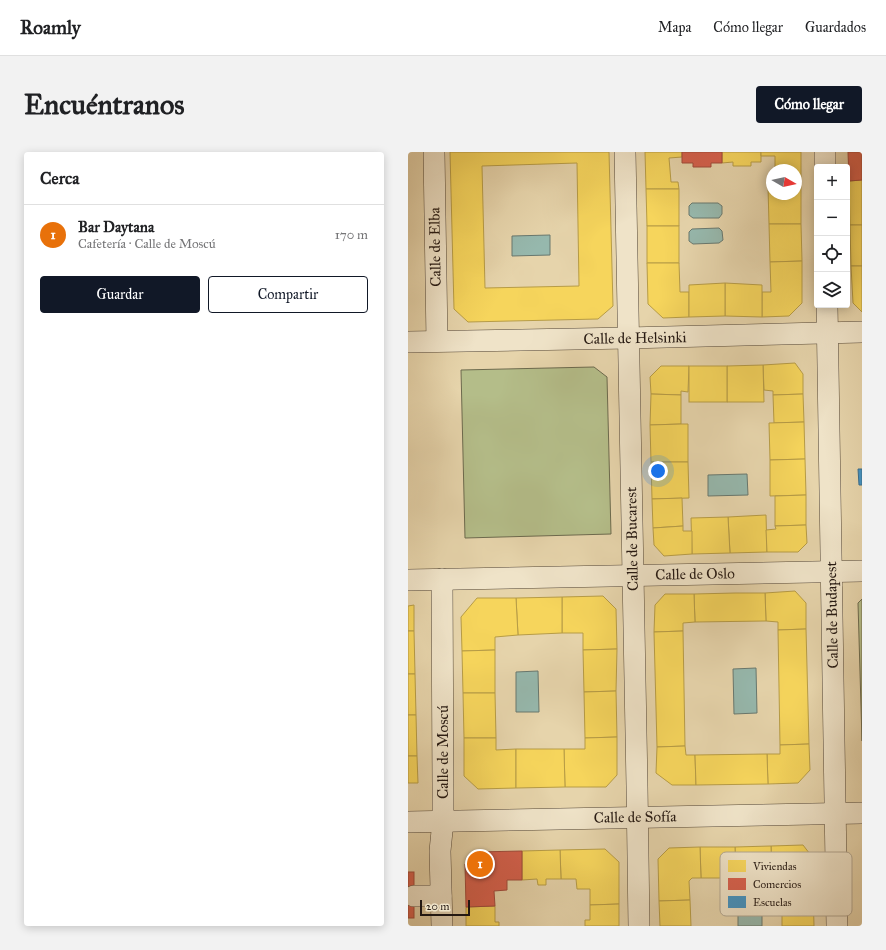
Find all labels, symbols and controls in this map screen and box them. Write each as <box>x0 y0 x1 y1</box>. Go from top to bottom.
text: Roamly <box>20 16 81 39</box>
text: Mapa <box>658 19 691 36</box>
text: Cómo llegar <box>713 19 783 36</box>
text: Guardados <box>805 19 866 36</box>
button: Cómo llegar <box>756 86 862 123</box>
text: Encuéntranos <box>24 87 185 122</box>
north arrow <box>766 164 802 200</box>
map controls <box>814 164 850 308</box>
button: + <box>814 164 850 200</box>
text: Cerca <box>40 168 79 189</box>
button: − <box>814 200 850 236</box>
street label: Calle de Elba <box>425 206 445 287</box>
text: Bar Daytana <box>78 218 154 236</box>
text: 1 <box>50 227 56 243</box>
text: 170 m <box>335 227 368 243</box>
text: Cafetería · Calle de Moscú <box>78 236 216 252</box>
button: locate <box>814 236 850 272</box>
button: layers <box>814 272 850 308</box>
button: Guardar <box>40 276 200 313</box>
button: Compartir <box>208 276 368 313</box>
street label: Calle de Helsinki <box>583 328 687 348</box>
your location <box>648 461 668 481</box>
street label: Calle de Bucarest <box>622 486 642 591</box>
street label: Calle de Budapest <box>822 560 842 669</box>
street label: Calle de Oslo <box>655 564 735 584</box>
street label: Calle de Moscú <box>434 705 452 799</box>
street label: Calle de Sofía <box>593 807 677 827</box>
pin: 1 <box>467 849 493 879</box>
legend <box>720 852 852 916</box>
text: Viviendas <box>752 860 797 873</box>
text: Comercios <box>753 878 801 891</box>
text: Escuelas <box>753 896 792 909</box>
scale bar <box>420 898 470 917</box>
text: 20 m <box>426 900 449 913</box>

